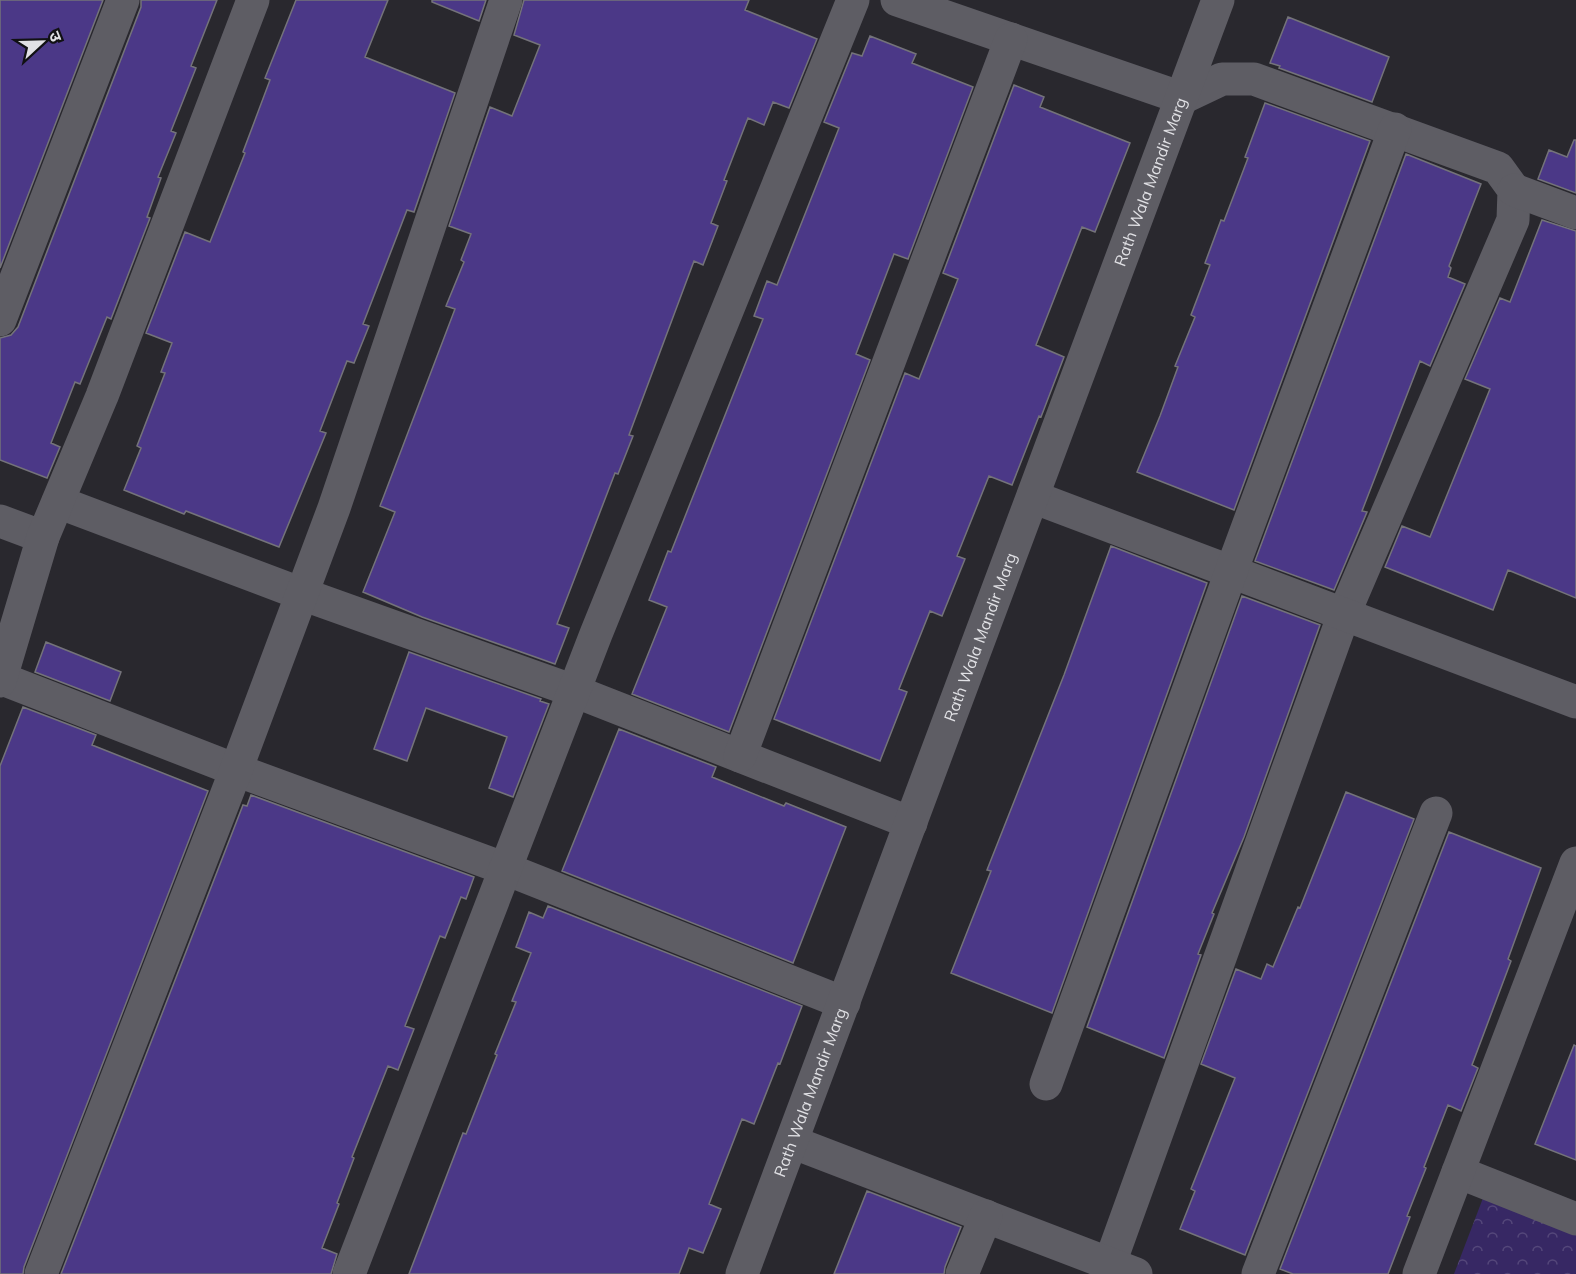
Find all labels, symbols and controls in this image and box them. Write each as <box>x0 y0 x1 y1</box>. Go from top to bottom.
north arrow <box>12 12 72 72</box>
text: उ <box>45 28 67 45</box>
street label: Rath Wala Mandir Marg <box>1109 94 1191 269</box>
street label: Rath Wala Mandir Marg <box>939 550 1021 724</box>
street label: Rath Wala Mandir Marg <box>769 1005 851 1180</box>

